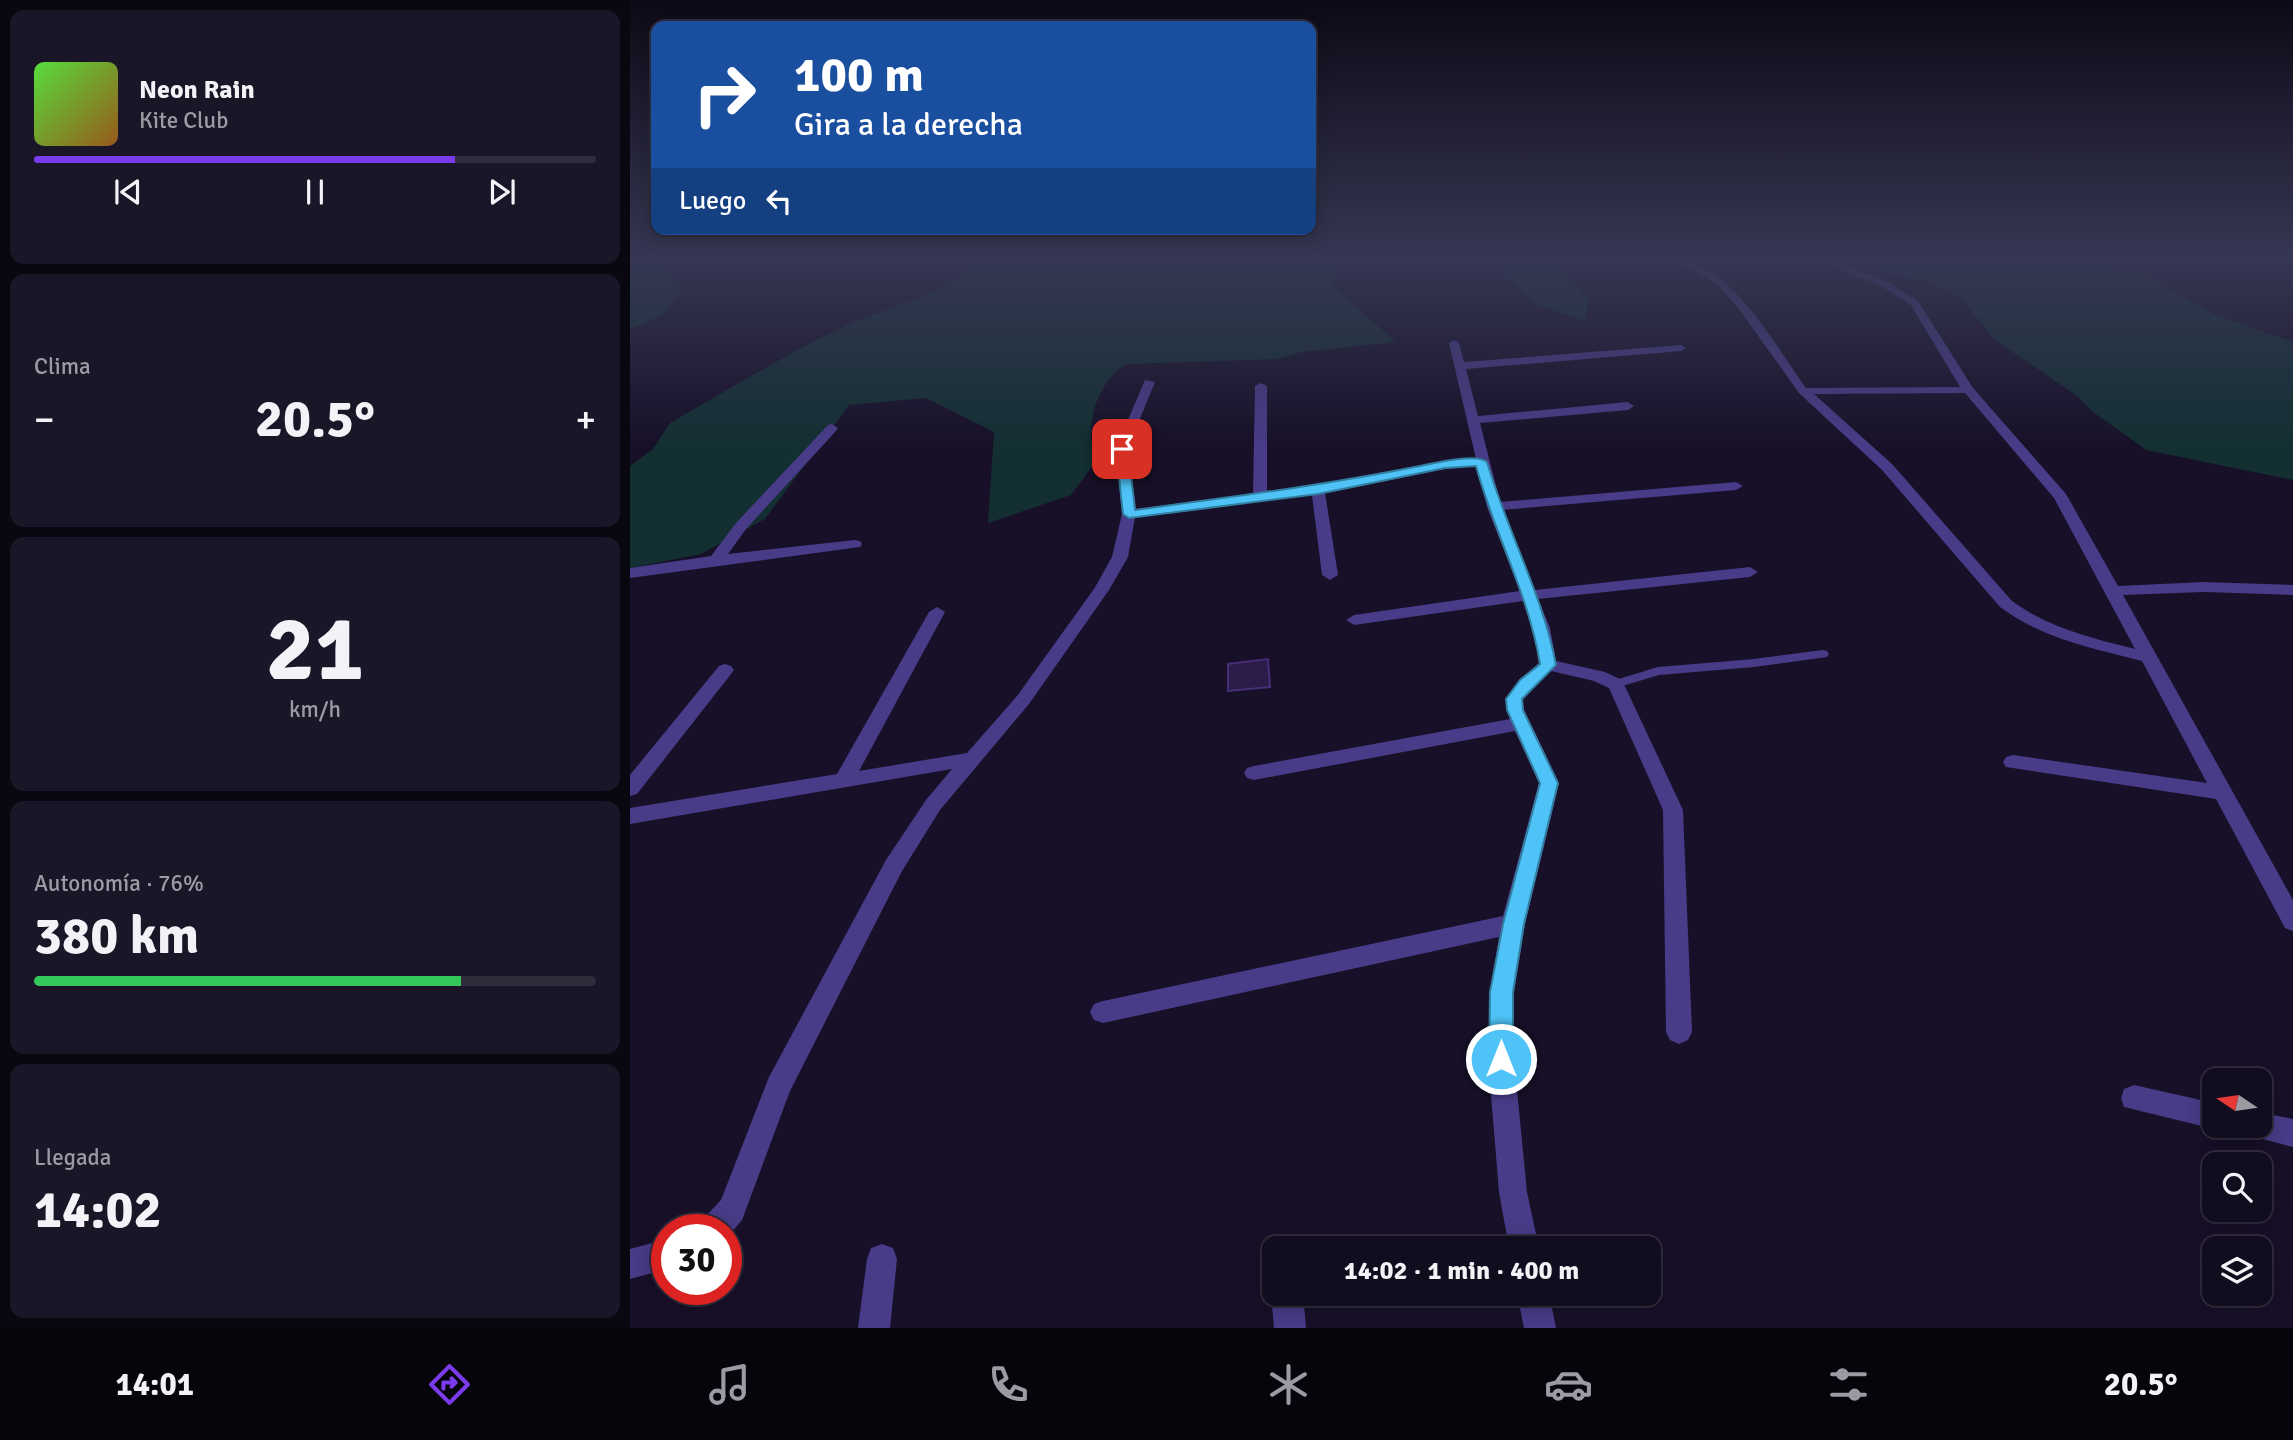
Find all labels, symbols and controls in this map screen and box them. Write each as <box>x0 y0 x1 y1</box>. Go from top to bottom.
text: 100 m <box>794 45 924 105</box>
icon: right <box>679 49 770 140</box>
text: Neon Rain <box>139 74 255 106</box>
text: Gira a la derecha <box>794 105 1023 144</box>
text: Kite Club <box>139 106 228 135</box>
icon: previous <box>109 173 147 211</box>
icon: pause <box>296 173 334 211</box>
icon: next <box>483 173 521 211</box>
icon: left <box>760 182 798 220</box>
text: Luego <box>679 185 746 217</box>
text: Clima <box>34 352 91 381</box>
text: 20.5° <box>255 387 375 451</box>
text: − <box>34 396 55 443</box>
text: + <box>575 396 596 443</box>
pin <box>1092 419 1152 479</box>
icon: arrive <box>1103 430 1141 468</box>
text: 21 <box>266 593 364 706</box>
text: km/h <box>289 695 341 724</box>
text: Autonomía · 76% <box>34 869 204 898</box>
text: 380 km <box>34 904 199 968</box>
position arrow <box>1464 1022 1538 1096</box>
north arrow <box>2202 1068 2272 1138</box>
map controls <box>2202 1068 2272 1306</box>
text: Llegada <box>34 1143 111 1172</box>
button: search <box>2202 1152 2272 1222</box>
text: 14:02 <box>34 1178 162 1242</box>
speed limit sign: 30 <box>651 1214 742 1305</box>
button: layers <box>2202 1236 2272 1306</box>
text: 14:02 · 1 min · 400 m <box>1344 1255 1579 1287</box>
icon: directions <box>425 1360 474 1409</box>
icon: music <box>705 1360 754 1409</box>
icon: phone <box>984 1360 1033 1409</box>
icon: climate <box>1264 1360 1313 1409</box>
icon: car <box>1544 1360 1593 1409</box>
icon: filters <box>1824 1360 1873 1409</box>
text: 14:01 <box>115 1365 194 1404</box>
text: 20.5° <box>2104 1365 2178 1404</box>

